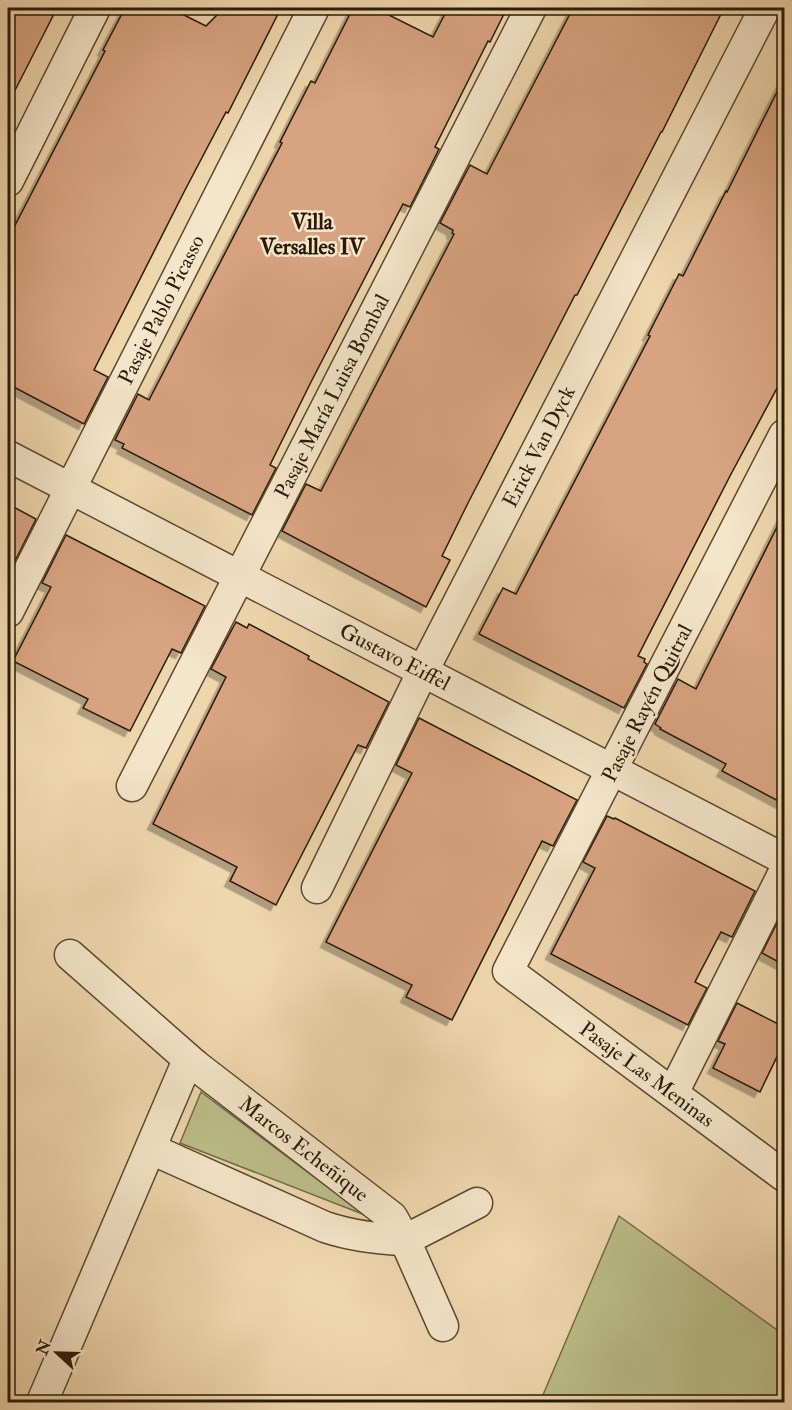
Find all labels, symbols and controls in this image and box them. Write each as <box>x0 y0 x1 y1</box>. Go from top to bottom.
district label: Villa Versalles IV <box>259 208 366 261</box>
street label: Pasaje Pablo Picasso <box>113 231 211 389</box>
street label: Pasaje María Luisa Bombal <box>269 289 396 503</box>
street label: Erick Van Dyck <box>497 381 582 512</box>
street label: Gustavo Eiffel <box>335 617 455 698</box>
street label: Pasaje Rayén Quitral <box>596 619 699 787</box>
street label: Pasaje Las Meninas <box>574 1016 720 1134</box>
street label: Marcos Echeñique <box>233 1091 374 1208</box>
north arrow <box>27 1323 87 1383</box>
text: N <box>32 1337 56 1359</box>

